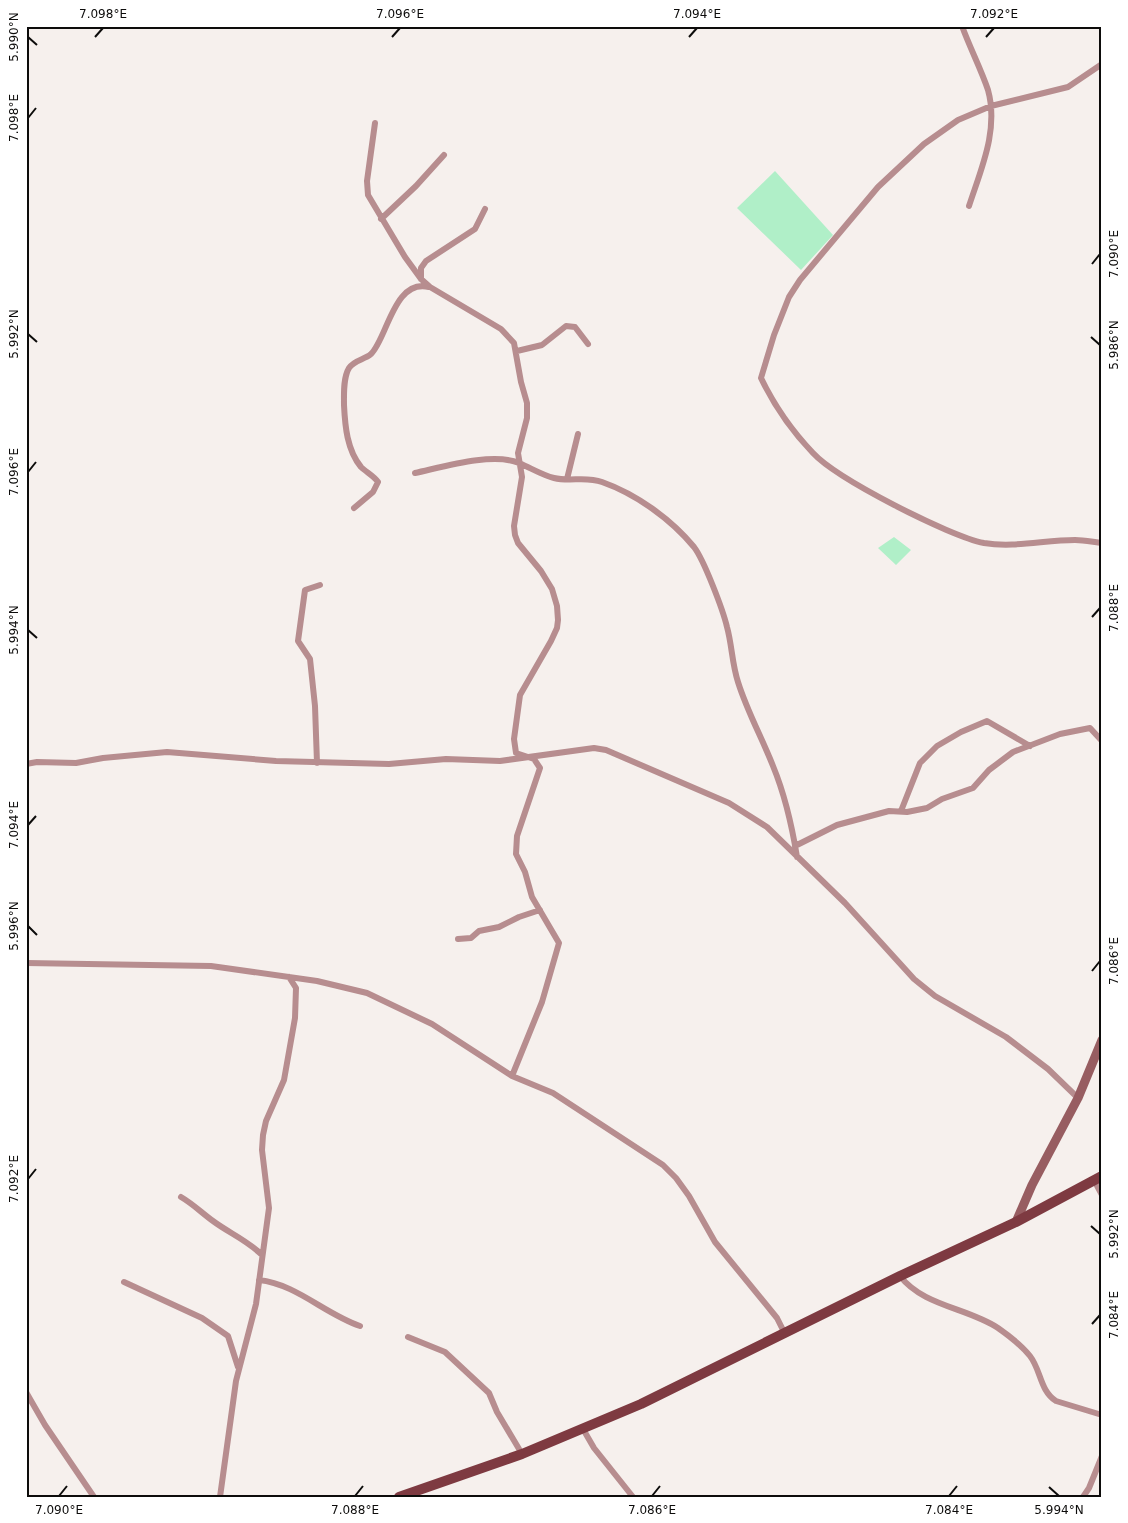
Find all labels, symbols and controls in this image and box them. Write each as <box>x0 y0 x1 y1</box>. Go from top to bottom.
text: 7.098°E <box>79 7 127 21</box>
text: 7.096°E <box>376 7 424 21</box>
text: 7.094°E <box>673 7 721 21</box>
text: 7.092°E <box>970 7 1018 21</box>
text: 5.990°N <box>7 12 21 62</box>
text: 7.098°E <box>7 94 21 142</box>
text: 7.090°E <box>1107 230 1121 278</box>
text: 5.992°N <box>7 309 21 359</box>
text: 5.986°N <box>1107 320 1121 370</box>
text: 7.096°E <box>7 448 21 496</box>
text: 7.088°E <box>1107 584 1121 632</box>
text: 5.994°N <box>7 605 21 655</box>
text: 7.094°E <box>7 801 21 849</box>
text: 5.996°N <box>7 901 21 951</box>
text: 7.086°E <box>1107 937 1121 985</box>
text: 7.092°E <box>7 1155 21 1203</box>
text: 5.992°N <box>1107 1209 1121 1259</box>
text: 7.084°E <box>1107 1291 1121 1339</box>
text: 7.090°E <box>35 1503 83 1517</box>
text: 7.088°E <box>331 1503 379 1517</box>
text: 7.086°E <box>628 1503 676 1517</box>
text: 7.084°E <box>925 1503 973 1517</box>
text: 5.994°N <box>1034 1503 1084 1517</box>

